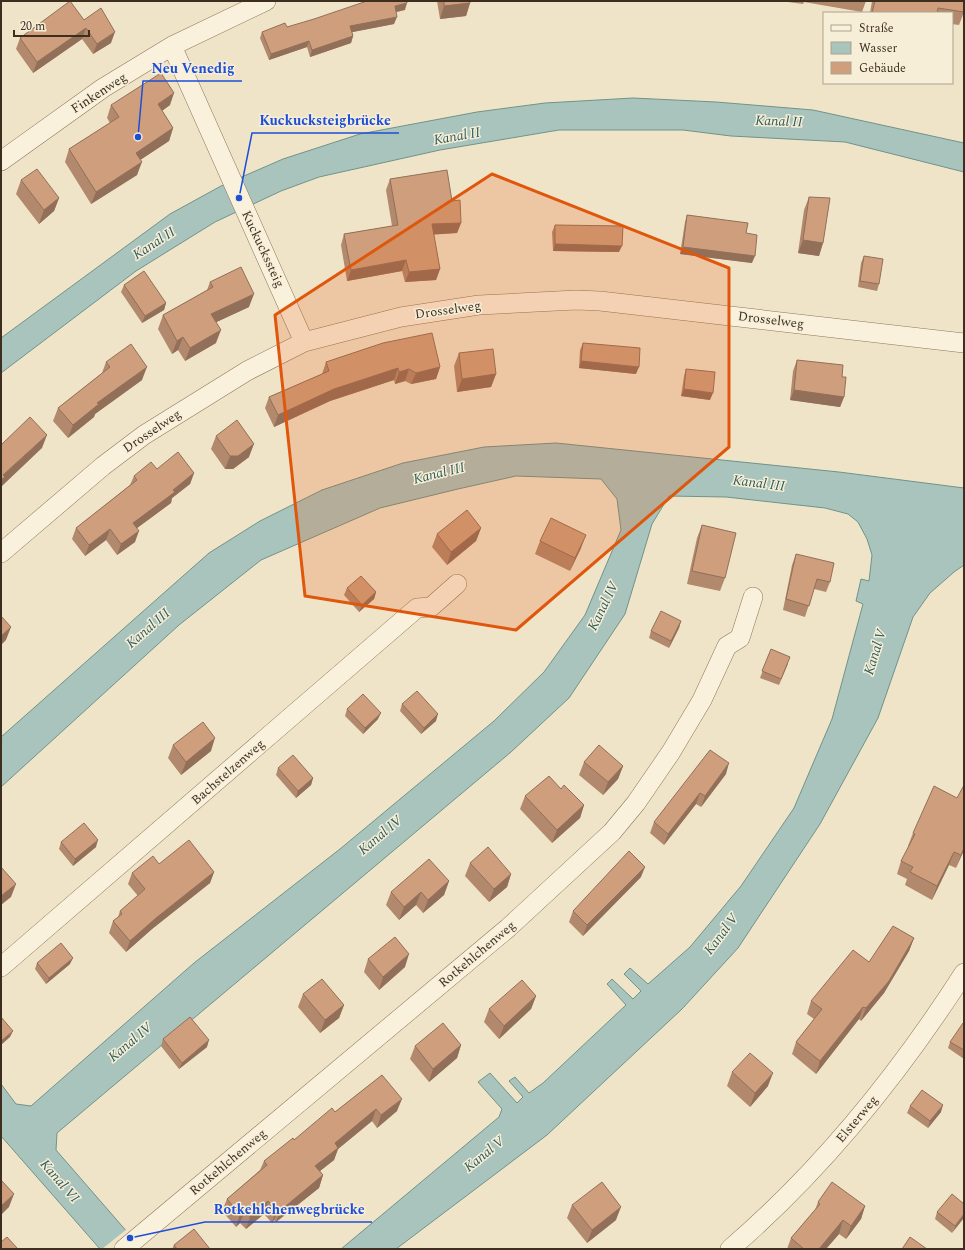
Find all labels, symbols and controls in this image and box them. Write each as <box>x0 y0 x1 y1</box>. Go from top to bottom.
scale bar <box>14 12 89 38</box>
legend <box>823 12 953 84</box>
text: 20 m <box>20 17 45 36</box>
text: Straße <box>859 19 894 38</box>
text: Wasser <box>859 39 897 58</box>
callout: Neu Venedig <box>143 55 242 81</box>
text: Neu Venedig <box>152 58 234 79</box>
text: Gebäude <box>859 59 906 78</box>
street label: Finkenweg <box>67 67 131 119</box>
callout: Kuckucksteigbrücke <box>252 107 399 133</box>
text: Kuckucksteigbrücke <box>259 110 391 131</box>
water label: Kanal II <box>755 110 803 132</box>
water label: Kanal II <box>432 122 482 150</box>
street label: Kuckuckssteig <box>236 207 290 291</box>
water label: Kanal II <box>128 221 180 265</box>
street label: Drosselweg <box>414 295 482 325</box>
street label: Drosselweg <box>737 306 805 334</box>
street label: Drosselweg <box>119 404 185 458</box>
water label: Kanal III <box>411 456 467 490</box>
water label: Kanal III <box>732 469 786 497</box>
water label: Kanal IV <box>582 577 624 634</box>
water label: Kanal III <box>121 603 175 653</box>
water label: Kanal V <box>858 625 892 678</box>
street label: Bachstelzenweg <box>187 734 269 810</box>
water label: Kanal IV <box>353 809 408 860</box>
water label: Kanal V <box>698 908 744 959</box>
street label: Rotkehlchenweg <box>434 916 520 992</box>
water label: Kanal IV <box>103 1016 158 1067</box>
street label: Elsterweg <box>831 1091 883 1147</box>
street label: Rotkehlchenweg <box>185 1124 271 1200</box>
water label: Kanal V <box>459 1130 510 1177</box>
water label: Kanal VI <box>35 1154 85 1208</box>
callout: Rotkehlchenwegbrücke <box>205 1196 372 1222</box>
text: Rotkehlchenwegbrücke <box>213 1199 365 1220</box>

